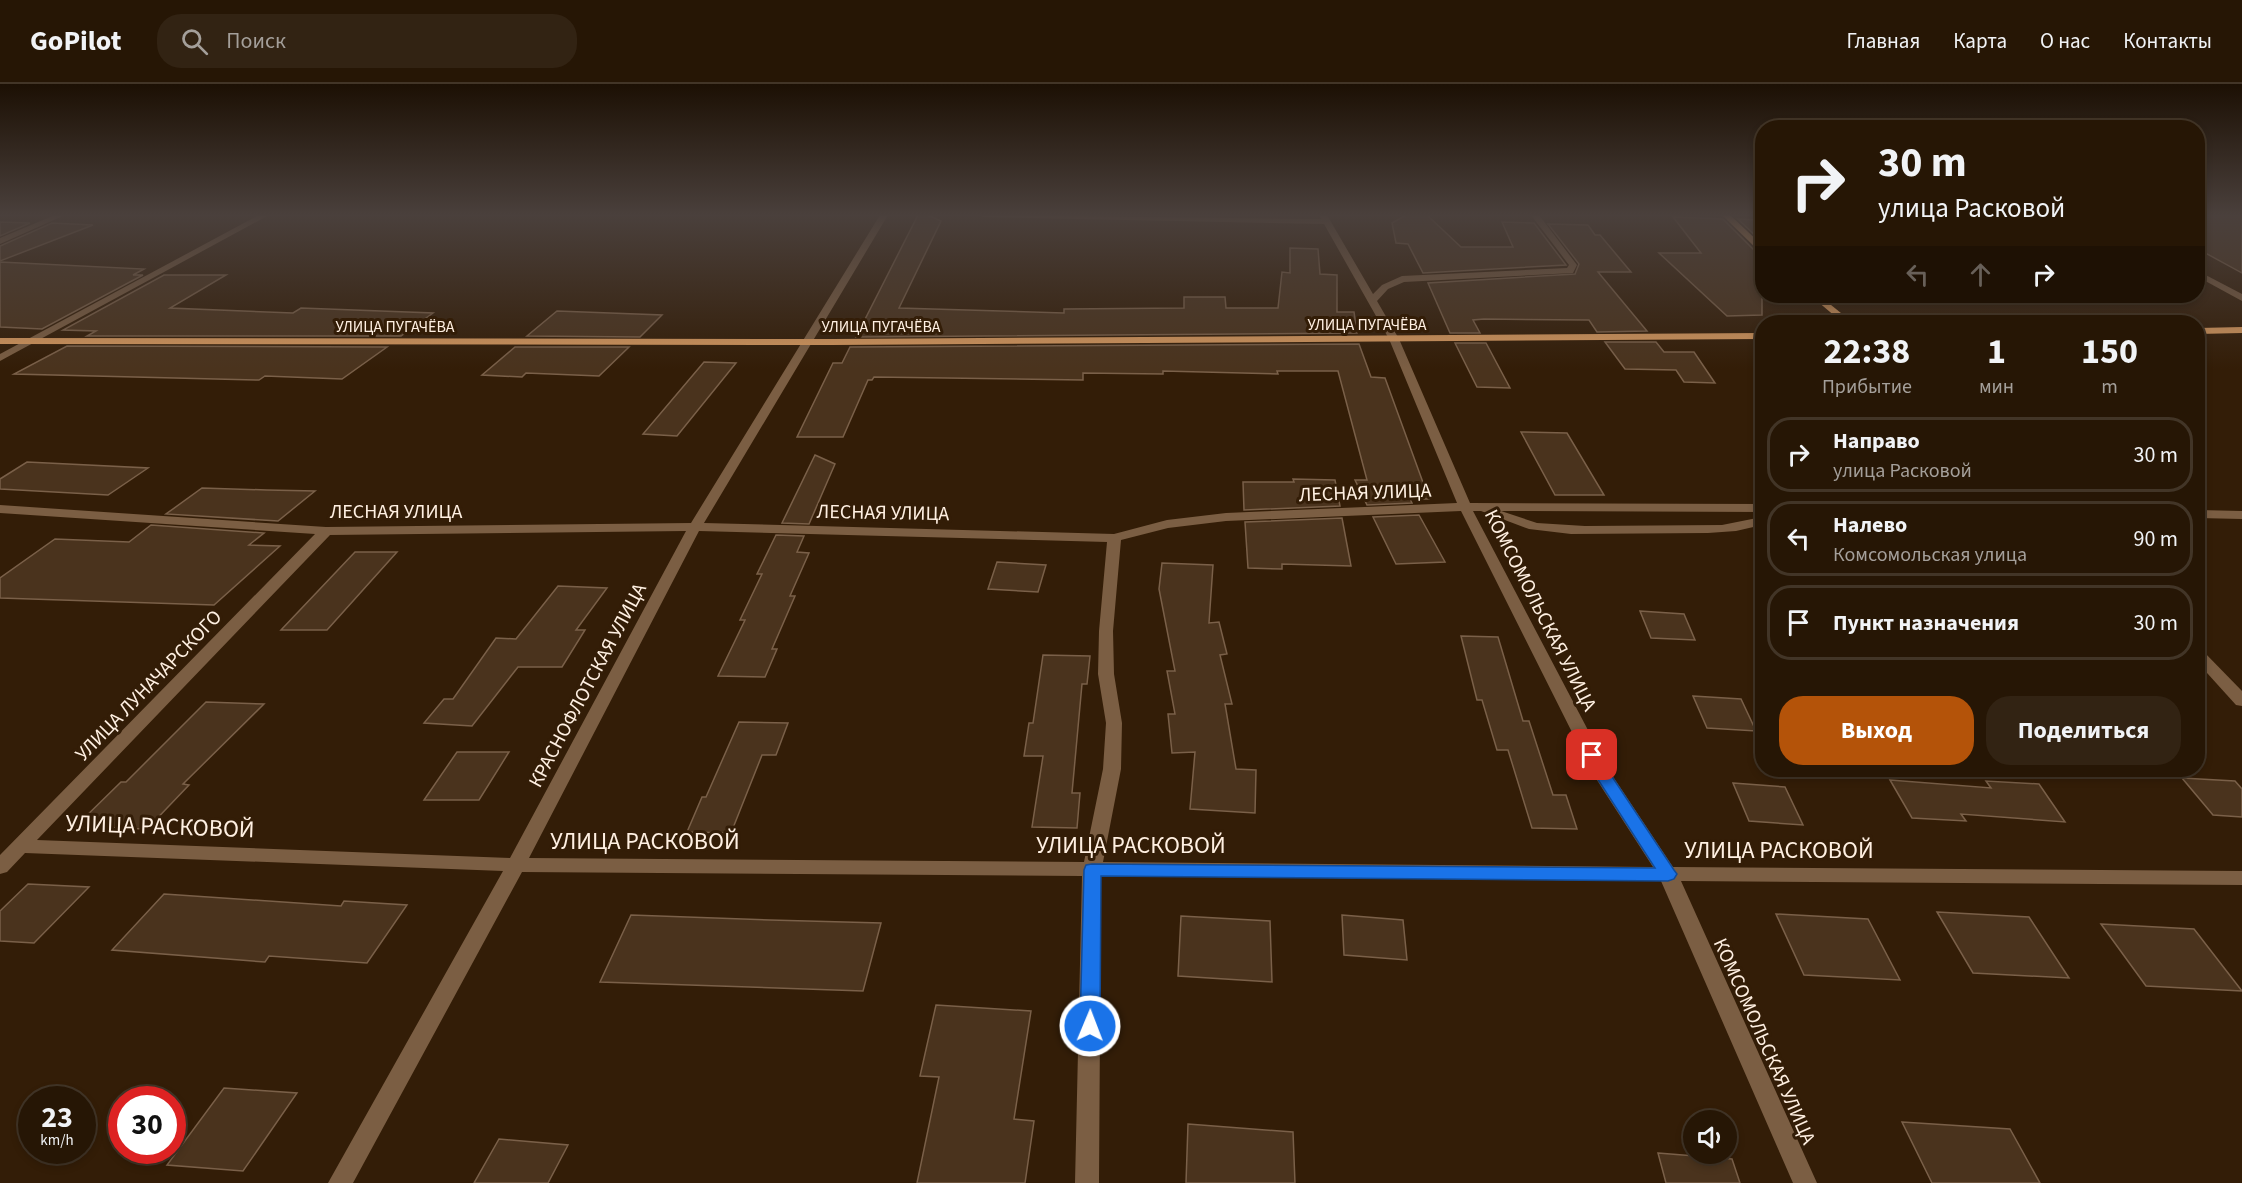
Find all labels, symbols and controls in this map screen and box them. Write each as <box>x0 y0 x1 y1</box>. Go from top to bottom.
search box <box>157 14 577 68</box>
text: GoPilot <box>30 21 121 61</box>
icon: search <box>178 25 211 58</box>
text: Поиск <box>226 25 286 57</box>
text: Главная <box>1847 26 1920 56</box>
text: Карта <box>1953 26 2007 56</box>
text: О нас <box>2040 26 2090 56</box>
text: Контакты <box>2123 26 2212 56</box>
text: 30 m <box>1878 133 1967 193</box>
icon: right <box>1779 144 1857 222</box>
text: улица Расковой <box>1878 189 2065 228</box>
icon: left <box>1901 258 1934 291</box>
icon: ahead <box>1964 258 1997 291</box>
icon: right <box>2027 258 2060 291</box>
street label: УЛИЦА ПУГАЧЁВА <box>1307 314 1427 336</box>
street label: УЛИЦА ПУГАЧЁВА <box>335 316 455 338</box>
street label: УЛИЦА ПУГАЧЁВА <box>821 316 941 338</box>
text: 22:38 <box>1824 326 1910 377</box>
text: 1 <box>1987 326 2006 377</box>
text: 150 <box>2081 326 2138 377</box>
text: Прибытие <box>1822 373 1912 401</box>
text: мин <box>1979 373 2014 401</box>
text: m <box>2101 373 2118 401</box>
text: Направо <box>1833 425 1920 457</box>
icon: right <box>1782 438 1815 471</box>
text: 30 m <box>2133 439 2178 471</box>
text: улица Расковой <box>1833 457 1972 485</box>
street label: ЛЕСНАЯ УЛИЦА <box>1298 477 1432 509</box>
street label: ЛЕСНАЯ УЛИЦА <box>330 498 462 526</box>
street label: ЛЕСНАЯ УЛИЦА <box>816 498 950 528</box>
street label: КОМСОМОЛЬСКАЯ УЛИЦА <box>1477 505 1603 716</box>
text: Налево <box>1833 509 1907 541</box>
icon: left <box>1782 522 1815 555</box>
text: 90 m <box>2133 523 2178 555</box>
text: Комсомольская улица <box>1833 541 2027 569</box>
street label: КРАСНОФЛОТСКАЯ УЛИЦА <box>522 578 654 793</box>
street label: УЛИЦА ЛУНАЧАРСКОГО <box>69 604 228 768</box>
icon: arrive <box>1782 606 1815 639</box>
text: Пункт назначения <box>1833 607 2019 639</box>
text: 30 m <box>2133 607 2178 639</box>
button: Выход <box>1779 696 1974 765</box>
button: Поделиться <box>1986 696 2181 765</box>
pin <box>1566 729 1617 780</box>
icon: arrive <box>1575 738 1608 771</box>
street label: УЛИЦА РАСКОВОЙ <box>65 806 255 847</box>
street label: УЛИЦА РАСКОВОЙ <box>550 824 740 859</box>
street label: УЛИЦА РАСКОВОЙ <box>1036 828 1226 863</box>
street label: УЛИЦА РАСКОВОЙ <box>1684 833 1874 868</box>
street label: КОМСОМОЛЬСКАЯ УЛИЦА <box>1706 934 1822 1149</box>
position arrow <box>1058 994 1122 1058</box>
speed limit sign: 30 <box>108 1086 186 1164</box>
text: 23 <box>41 1096 73 1139</box>
map controls <box>1683 1110 1737 1164</box>
button: sound <box>1683 1110 1737 1164</box>
text: km/h <box>40 1130 74 1151</box>

